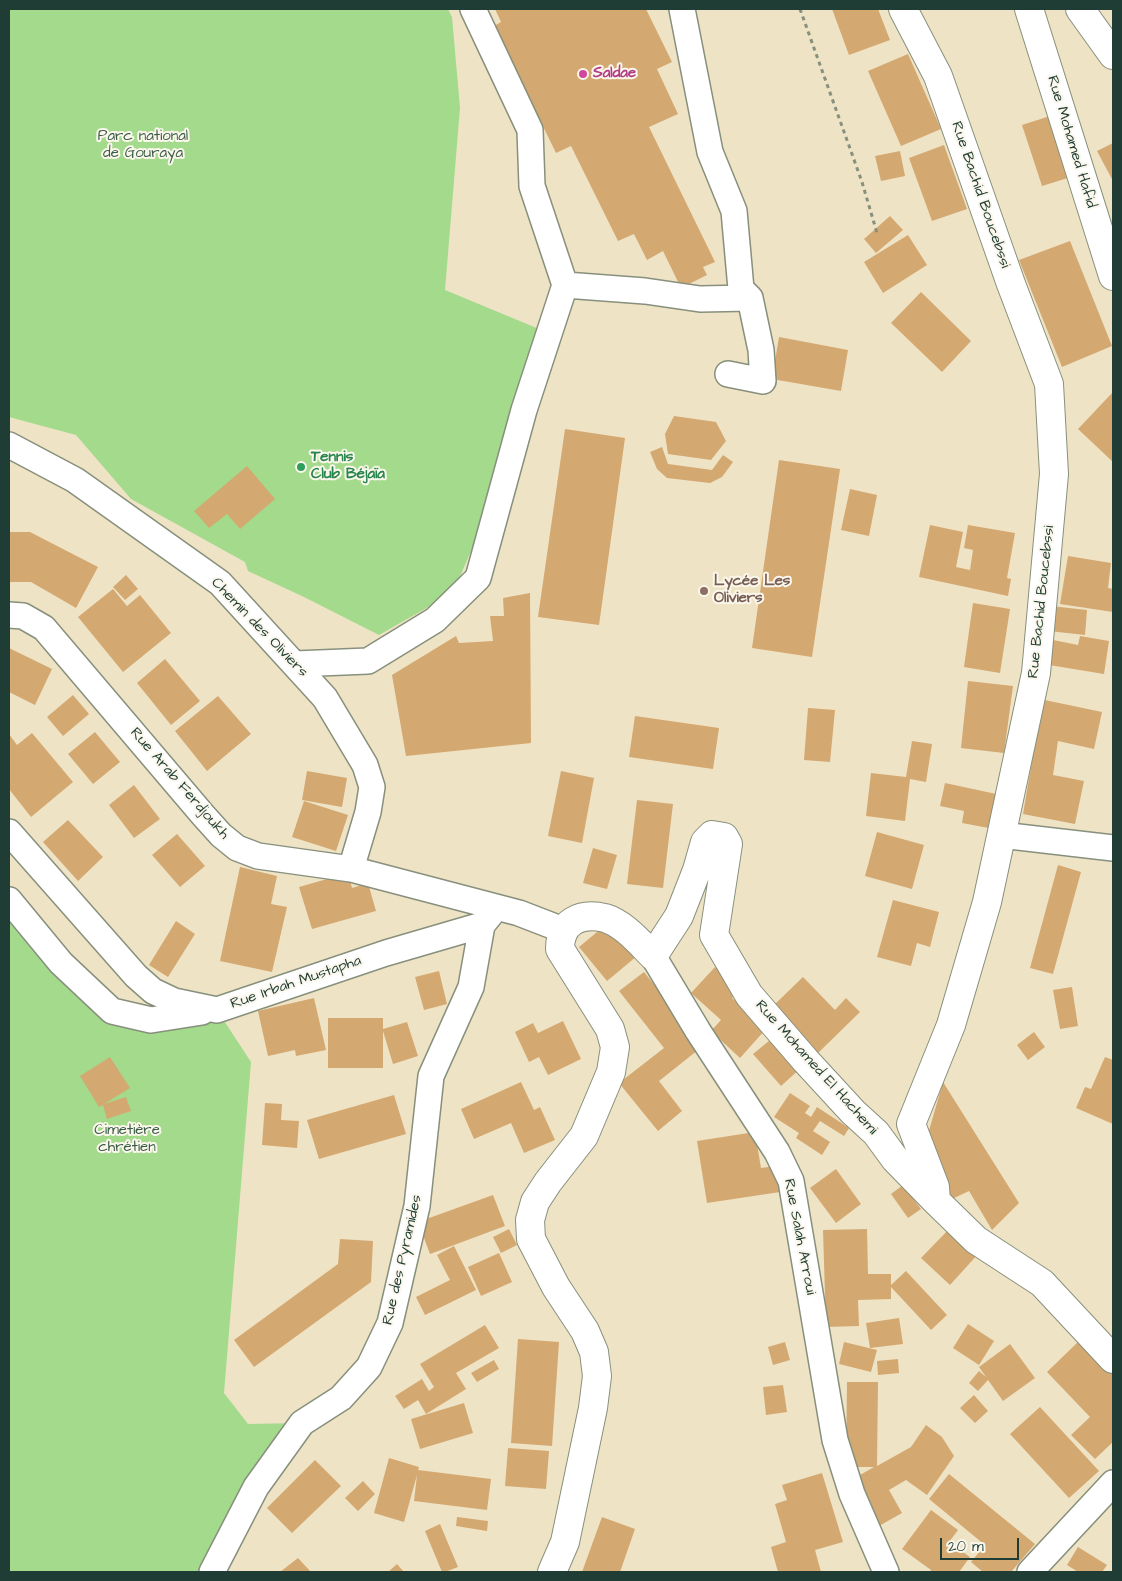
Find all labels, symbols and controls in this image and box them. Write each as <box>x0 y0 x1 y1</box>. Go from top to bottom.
place label: Saldae <box>593 65 636 83</box>
marker: Saldae <box>577 68 589 80</box>
street label: Rue Mohamed Hafid <box>1042 74 1100 210</box>
street label: Rue Bachid Boucebssi <box>946 119 1014 271</box>
park label: Parc national de Gouraya <box>98 128 188 163</box>
place label: Tennis Club Béjaïa <box>311 449 385 484</box>
marker: Tennis Club Béjaïa <box>295 461 307 473</box>
street label: Rue Bachid Boucebssi <box>1025 525 1059 679</box>
place label: Lycée Les Oliviers <box>714 573 790 608</box>
street label: Chemin des Oliviers <box>207 574 311 682</box>
marker: Lycée Les Oliviers <box>698 585 710 597</box>
street label: Rue Arab Ferdjoukh <box>126 724 232 844</box>
street label: Rue Irbah Mustapha <box>228 952 364 1014</box>
street label: Rue Mohamed El Hachemi <box>751 997 881 1139</box>
park label: Cimetière chrétien <box>94 1122 160 1157</box>
street label: Rue Salah Arroui <box>779 1178 819 1296</box>
street label: Rue des Pyramides <box>379 1193 427 1327</box>
scale bar <box>942 1528 1021 1560</box>
text: 20 m <box>948 1536 984 1557</box>

